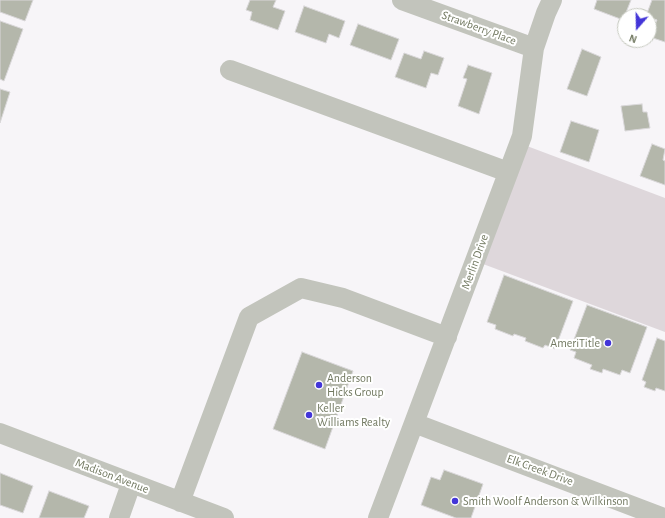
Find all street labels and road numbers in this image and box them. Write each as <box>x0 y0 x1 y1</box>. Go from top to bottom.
street label: Strawberry Place <box>440 8 518 48</box>
street label: Merlin Drive <box>458 232 492 292</box>
street label: Elk Creek Drive <box>505 451 575 489</box>
street label: Madison Avenue <box>73 455 151 497</box>

